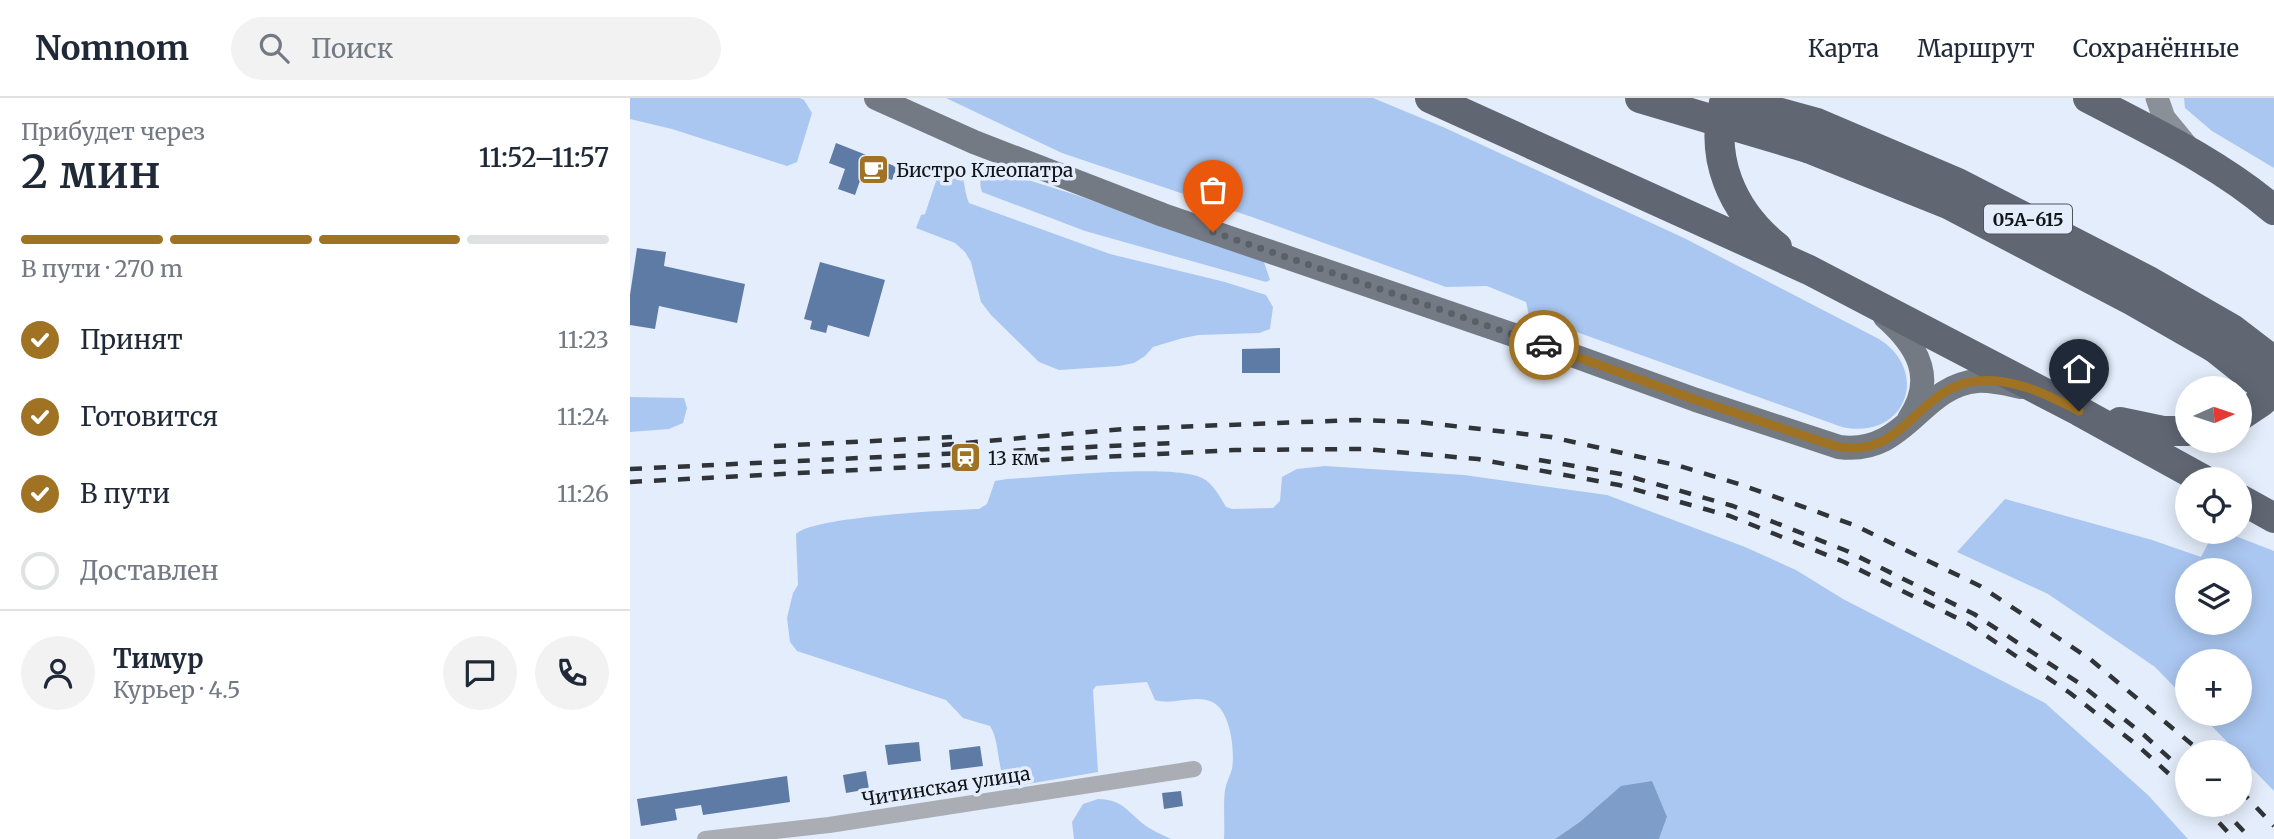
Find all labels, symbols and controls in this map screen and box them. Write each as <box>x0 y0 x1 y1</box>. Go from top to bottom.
search box <box>231 17 721 80</box>
text: Nomnom <box>35 28 189 69</box>
icon: search <box>255 29 293 67</box>
text: Поиск <box>311 32 393 65</box>
text: Карта <box>1808 33 1879 64</box>
text: Маршрут <box>1917 33 2035 64</box>
text: Сохранённые <box>2073 33 2239 64</box>
text: Прибудет через <box>21 117 205 146</box>
text: 11:52–11:57 <box>479 141 609 174</box>
text: 2 мин <box>21 143 161 201</box>
cafe icon: Бистро Клеопатра <box>856 153 890 187</box>
place label: Бистро Клеопатра <box>896 158 1073 182</box>
pin <box>1183 160 1243 232</box>
icon: bag <box>1194 171 1232 209</box>
road number: 05А-615 <box>1984 204 2072 234</box>
text: В пути · 270 m <box>21 254 183 283</box>
courier <box>1509 310 1579 380</box>
icon: check <box>21 321 59 359</box>
text: Принят <box>80 323 183 356</box>
text: 11:23 <box>558 325 609 354</box>
icon: car <box>1525 326 1563 364</box>
pin <box>2049 339 2109 411</box>
icon: home <box>2060 350 2098 388</box>
north arrow <box>2175 376 2252 453</box>
map controls <box>2175 376 2252 817</box>
icon: check <box>21 398 59 436</box>
text: Готовится <box>80 400 218 433</box>
text: 11:24 <box>557 402 609 431</box>
station icon: 13 км <box>948 441 982 475</box>
place label: 13 км <box>988 446 1039 470</box>
button: locate <box>2175 467 2252 544</box>
icon: check <box>21 475 59 513</box>
text: В пути <box>80 477 170 510</box>
text: 11:26 <box>557 479 609 508</box>
text: Доставлен <box>80 554 219 587</box>
button: layers <box>2175 558 2252 635</box>
button: person <box>21 636 95 710</box>
button: chat <box>443 636 517 710</box>
button: phone <box>535 636 609 710</box>
text: Тимур <box>113 642 203 675</box>
button: + <box>2175 649 2252 726</box>
text: Курьер · 4.5 <box>113 675 241 704</box>
button: − <box>2175 740 2252 817</box>
street label: Читинская улица <box>860 761 1032 811</box>

